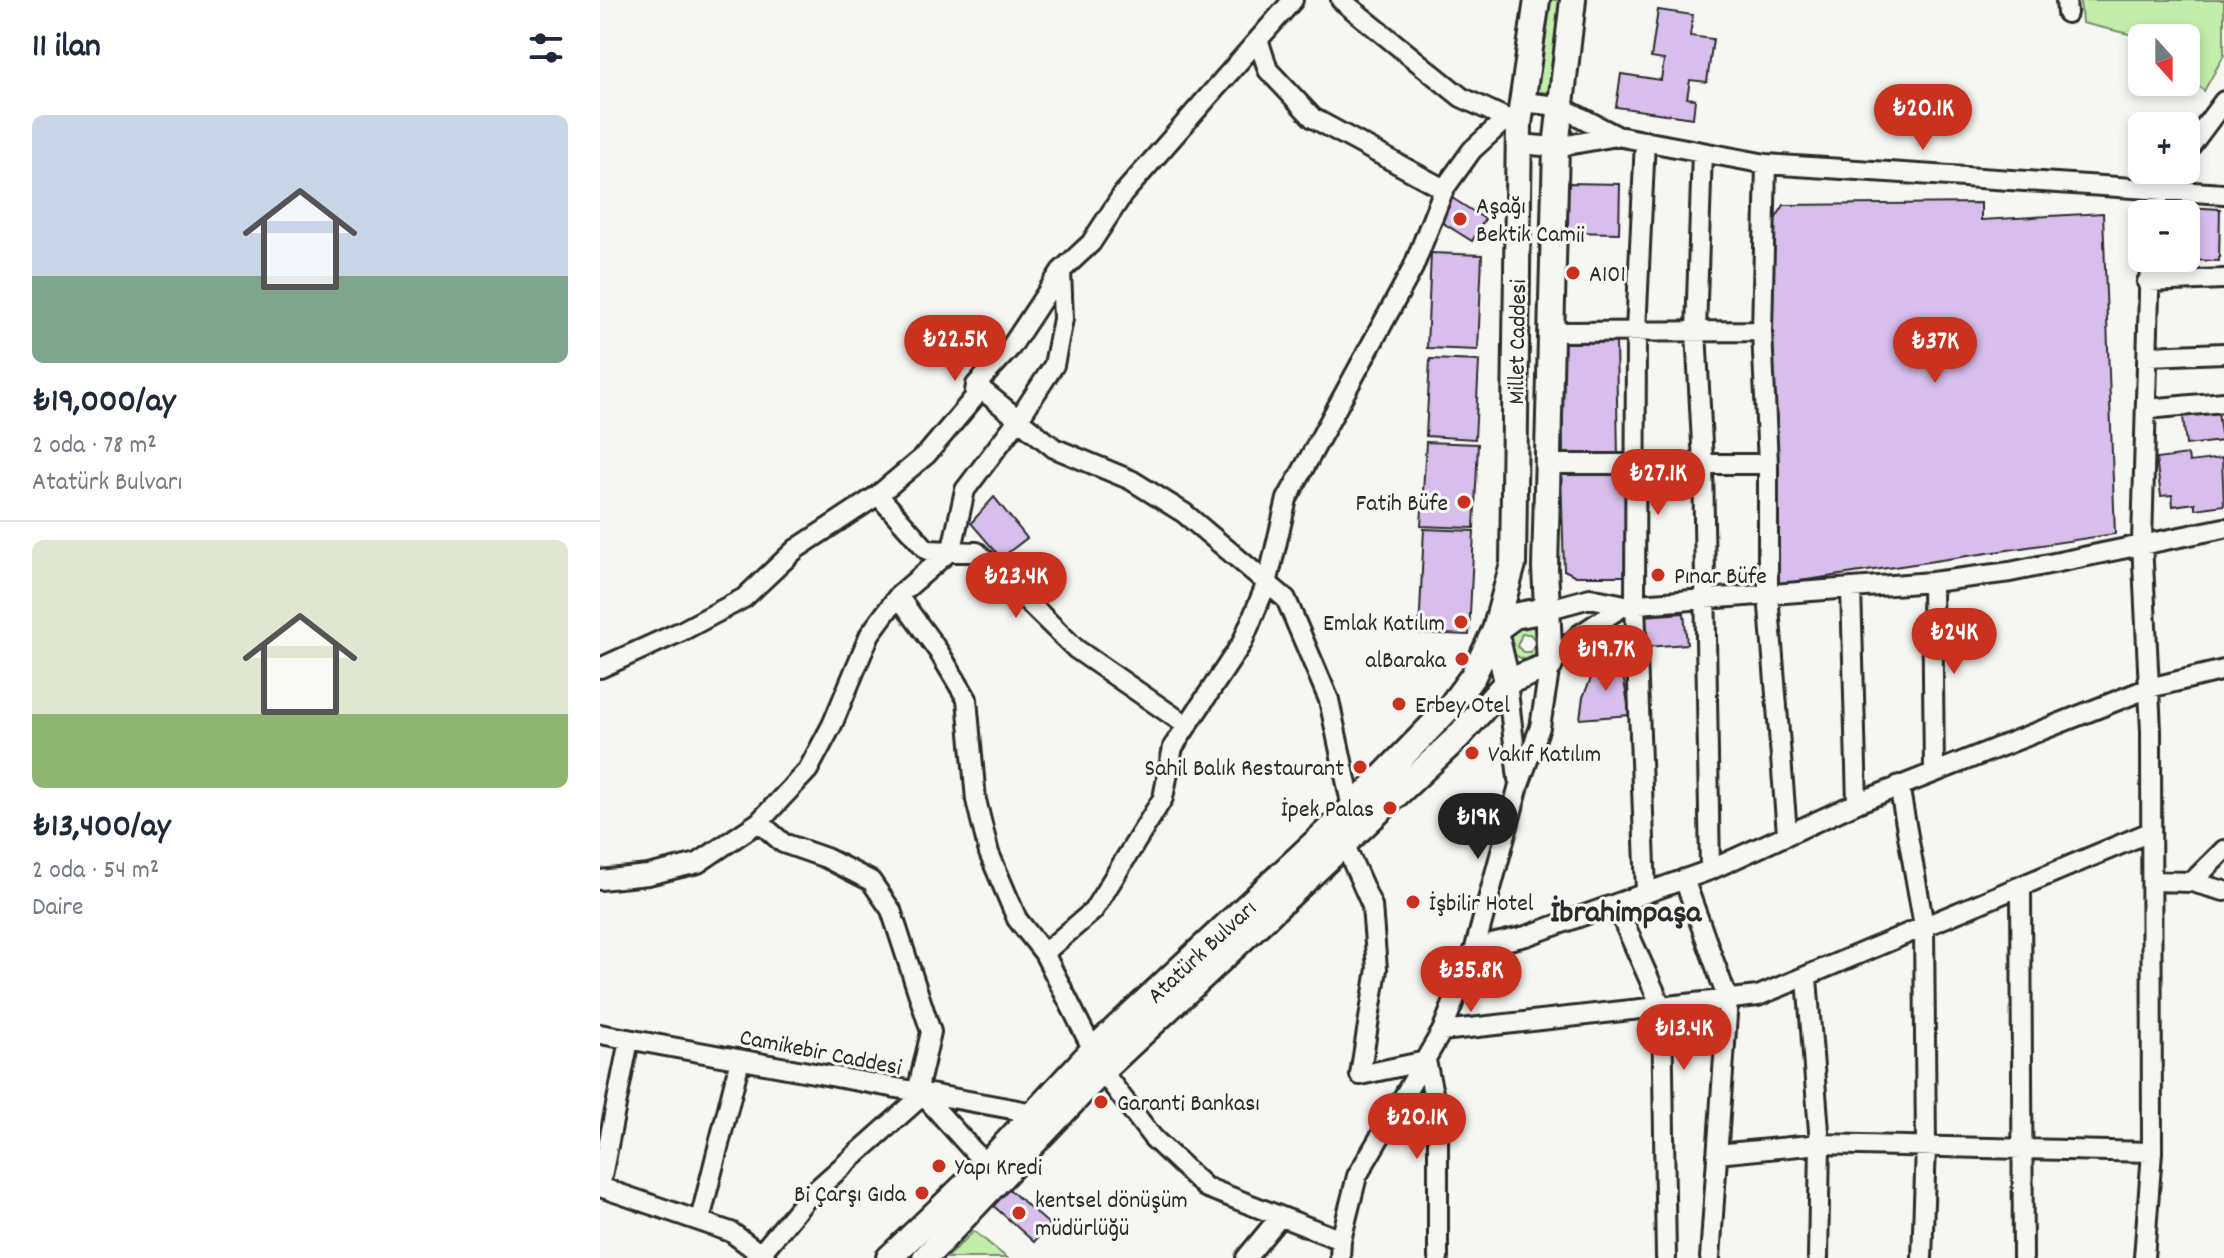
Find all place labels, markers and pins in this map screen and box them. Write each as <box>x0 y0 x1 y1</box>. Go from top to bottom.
pin: ₺20.1K <box>1858 84 1988 152</box>
place label: Aşağı Bektik Camii <box>1476 191 1585 253</box>
marker: Aşağı Bektik Camii <box>1451 210 1469 228</box>
place label: A101 <box>1589 259 1626 293</box>
marker: A101 <box>1564 264 1582 282</box>
pin: ₺22.5K <box>890 315 1020 383</box>
pin: ₺37K <box>1888 317 1982 385</box>
pin: ₺27.1K <box>1593 449 1723 517</box>
place label: Fatih Büfe <box>1356 488 1448 522</box>
marker: Fatih Büfe <box>1455 493 1473 511</box>
pin: ₺23.4K <box>951 552 1081 620</box>
place label: Pınar Büfe <box>1674 561 1767 595</box>
marker: Pınar Büfe <box>1649 566 1667 584</box>
place label: Emlak Katılım <box>1323 608 1445 642</box>
pin: ₺24K <box>1907 608 2001 676</box>
marker: Emlak Katılım <box>1452 613 1470 631</box>
pin: ₺19.7K <box>1541 625 1671 693</box>
place label: alBaraka <box>1365 645 1447 679</box>
marker: alBaraka <box>1453 650 1471 668</box>
place label: Erbey Otel <box>1415 690 1510 724</box>
marker: Erbey Otel <box>1390 695 1408 713</box>
place label: Vakıf Katılım <box>1488 739 1601 773</box>
marker: Vakıf Katılım <box>1463 744 1481 762</box>
place label: Sahil Balık Restaurant <box>1145 753 1344 787</box>
marker: Sahil Balık Restaurant <box>1351 758 1369 776</box>
pin: ₺19K <box>1431 793 1525 861</box>
place label: İpek Palas <box>1281 794 1374 828</box>
marker: İpek Palas <box>1381 799 1399 817</box>
place label: İşbilir Hotel <box>1429 888 1534 922</box>
marker: İşbilir Hotel <box>1404 893 1422 911</box>
pin: ₺35.8K <box>1406 946 1536 1014</box>
pin: ₺13.4K <box>1619 1004 1749 1072</box>
place label: Garanti Bankası <box>1117 1088 1260 1122</box>
marker: Garanti Bankası <box>1092 1093 1110 1111</box>
pin: ₺20.1K <box>1352 1093 1482 1161</box>
place label: Yapı Kredi <box>955 1152 1042 1186</box>
marker: Yapı Kredi <box>930 1157 948 1175</box>
place label: Bi Çarşı Gıda <box>794 1179 907 1213</box>
marker: Bi Çarşı Gıda <box>913 1184 931 1202</box>
place label: kentsel dönüşüm müdürlüğü <box>1035 1185 1188 1247</box>
marker: kentsel dönüşüm müdürlüğü <box>1010 1204 1028 1222</box>

